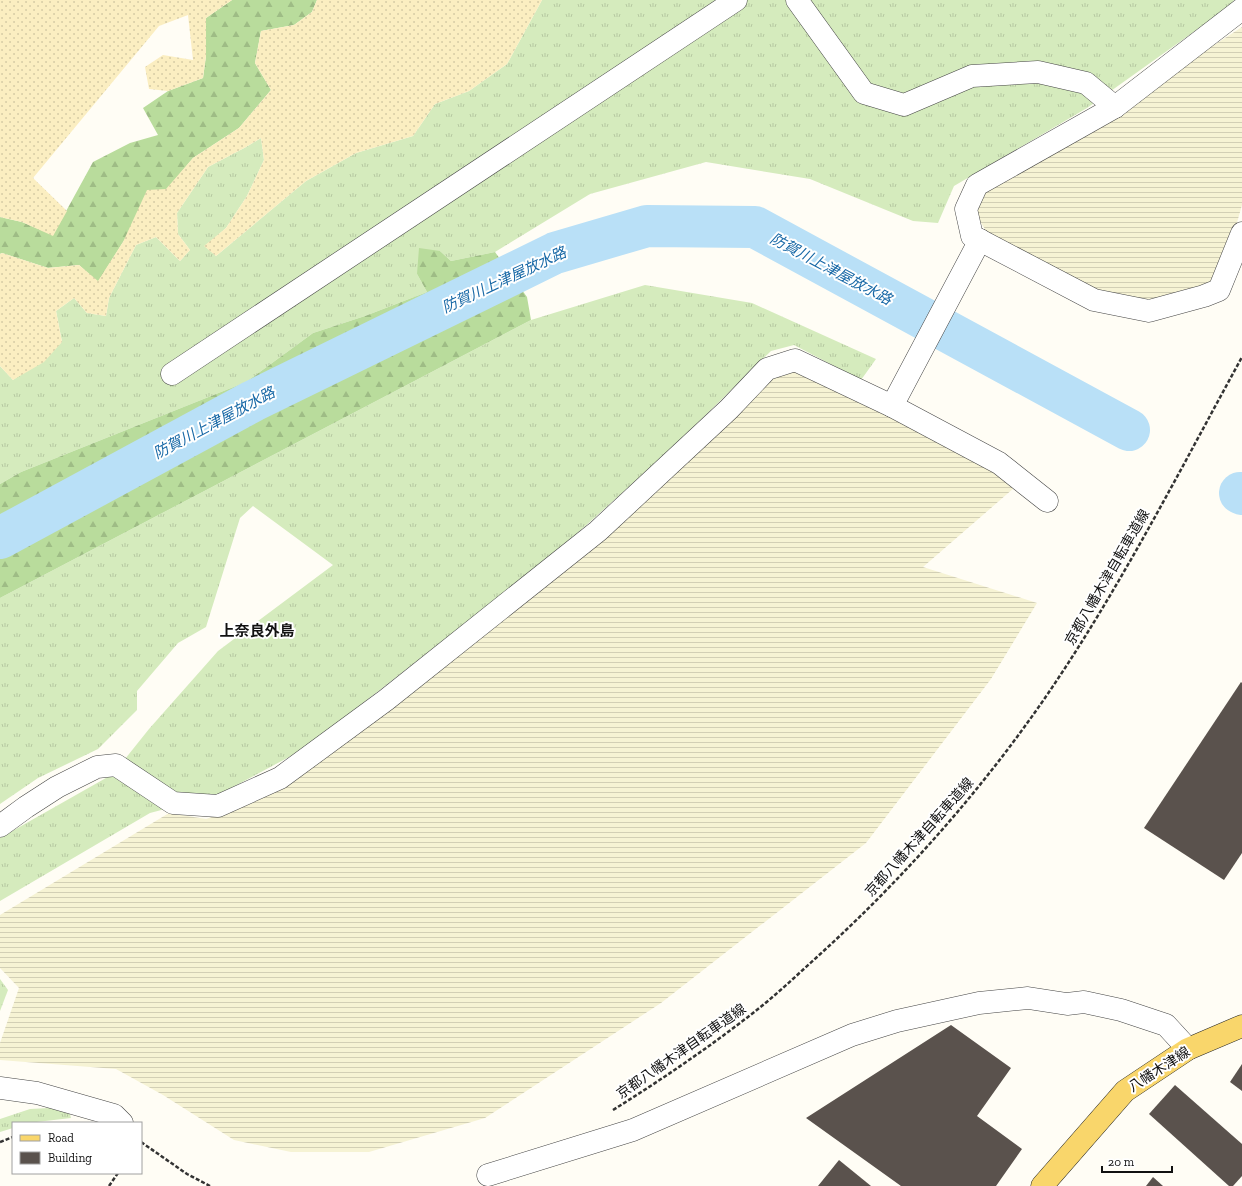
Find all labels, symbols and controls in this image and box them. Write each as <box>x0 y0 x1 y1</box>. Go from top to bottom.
water label: 防賀川上津屋放水路 <box>767 229 897 310</box>
water label: 防賀川上津屋放水路 <box>439 242 571 317</box>
water label: 防賀川上津屋放水路 <box>150 382 280 463</box>
street label: 京都八幡木津自転車道線 <box>1062 506 1153 648</box>
district label: 上奈良外島 <box>219 622 295 640</box>
street label: 京都八幡木津自転車道線 <box>862 774 977 900</box>
street label: 京都八幡木津自転車道線 <box>613 1000 749 1103</box>
street label: 八幡木津線 <box>1125 1043 1193 1096</box>
legend <box>12 1122 142 1174</box>
text: Road <box>48 1131 74 1145</box>
scale bar <box>1102 1148 1172 1174</box>
text: Building <box>48 1151 92 1165</box>
text: 20 m <box>1108 1155 1135 1169</box>

